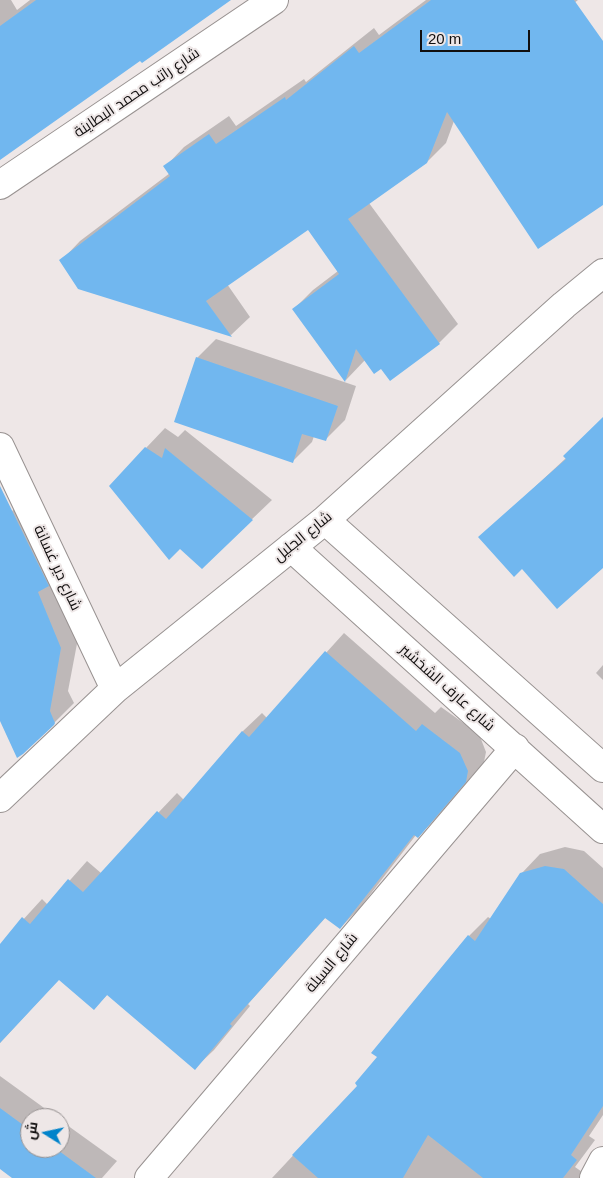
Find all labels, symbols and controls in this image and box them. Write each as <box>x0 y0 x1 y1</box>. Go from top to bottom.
scale bar <box>423 20 533 52</box>
text: 20 m <box>428 30 461 47</box>
street label: شارع راتب محمد البطاينة <box>71 44 203 142</box>
street label: شارع الجليل <box>270 508 336 566</box>
street label: شارع دير غسانة <box>29 522 85 614</box>
street label: شارع عارف الشخشير <box>396 640 498 736</box>
street label: شارع السيلة <box>302 930 362 996</box>
north arrow <box>20 1108 70 1158</box>
text: ش <box>22 1120 41 1141</box>

